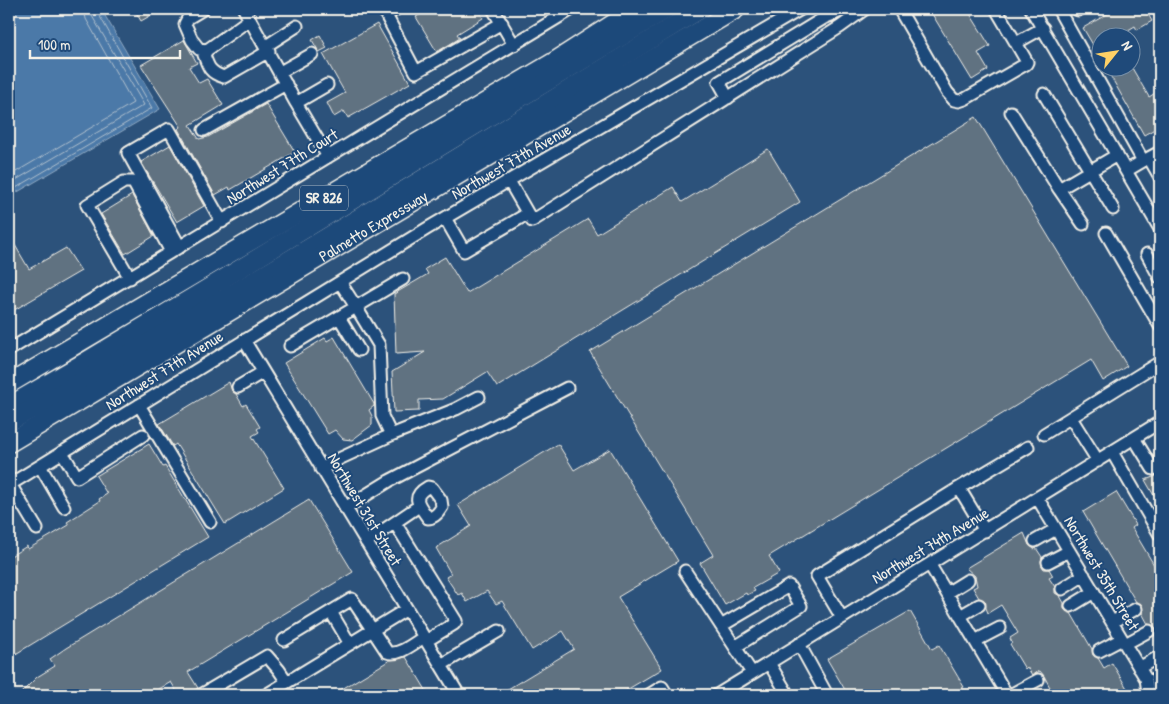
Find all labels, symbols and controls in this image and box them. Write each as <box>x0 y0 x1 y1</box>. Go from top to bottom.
scale bar <box>30 28 180 60</box>
north arrow <box>1092 28 1142 78</box>
text: 100 m <box>38 34 71 55</box>
text: N <box>1118 37 1138 54</box>
street label: Northwest 77th Avenue <box>447 117 575 204</box>
street label: Northwest 77th Court <box>222 123 342 209</box>
street label: Palmetto Expressway <box>315 185 432 267</box>
road number: SR 826 <box>300 186 348 210</box>
street label: Northwest 77th Avenue <box>101 325 228 415</box>
street label: Northwest 31st Street <box>323 448 408 570</box>
street label: Northwest 74th Avenue <box>867 501 993 589</box>
street label: Northwest 35th Street <box>1059 512 1145 635</box>

